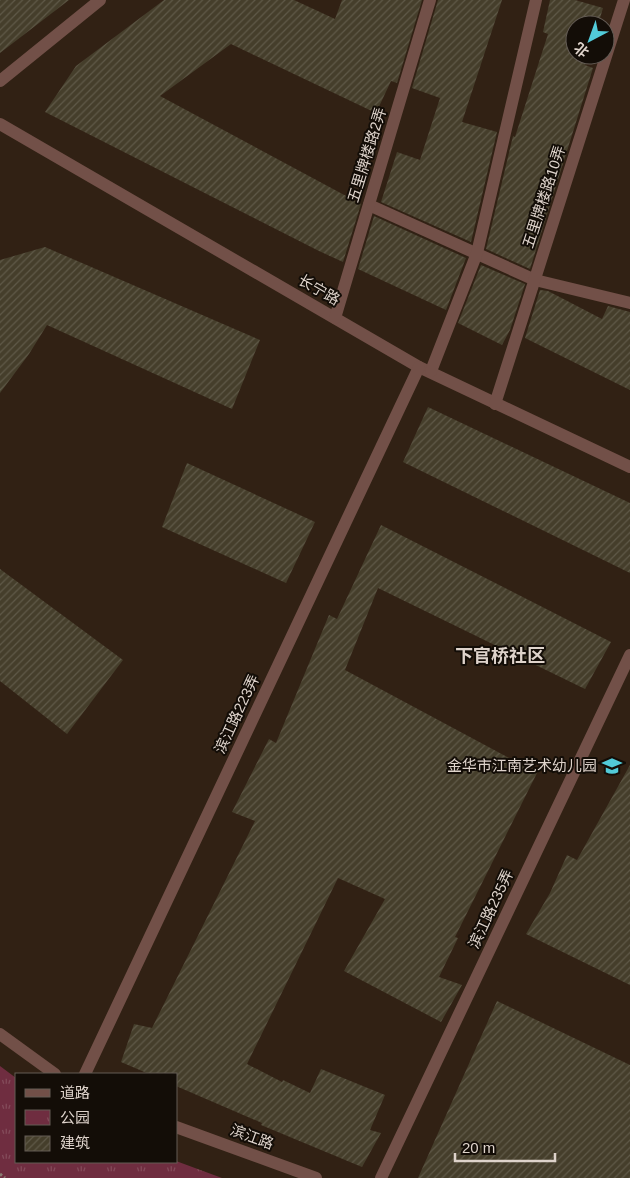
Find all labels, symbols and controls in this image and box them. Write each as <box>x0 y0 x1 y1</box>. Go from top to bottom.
north arrow <box>565 15 615 65</box>
text: 北 <box>571 39 592 60</box>
street label: 五里牌楼路2弄 <box>344 105 389 204</box>
street label: 五里牌楼路10弄 <box>519 143 568 250</box>
street label: 长宁路 <box>296 271 343 308</box>
district label: 下官桥社区 <box>455 646 545 666</box>
street label: 滨江路223弄 <box>211 672 262 756</box>
school or university icon: 金华市江南艺术幼儿园 <box>601 755 623 777</box>
place label: 金华市江南艺术幼儿园 <box>447 757 597 774</box>
street label: 滨江路235弄 <box>465 867 516 951</box>
legend <box>15 1073 178 1163</box>
text: 道路 <box>60 1084 90 1101</box>
text: 公园 <box>60 1109 90 1126</box>
street label: 滨江路 <box>228 1121 276 1152</box>
scale bar <box>455 1130 555 1162</box>
text: 建筑 <box>60 1134 90 1151</box>
text: 20 m <box>462 1139 495 1156</box>

